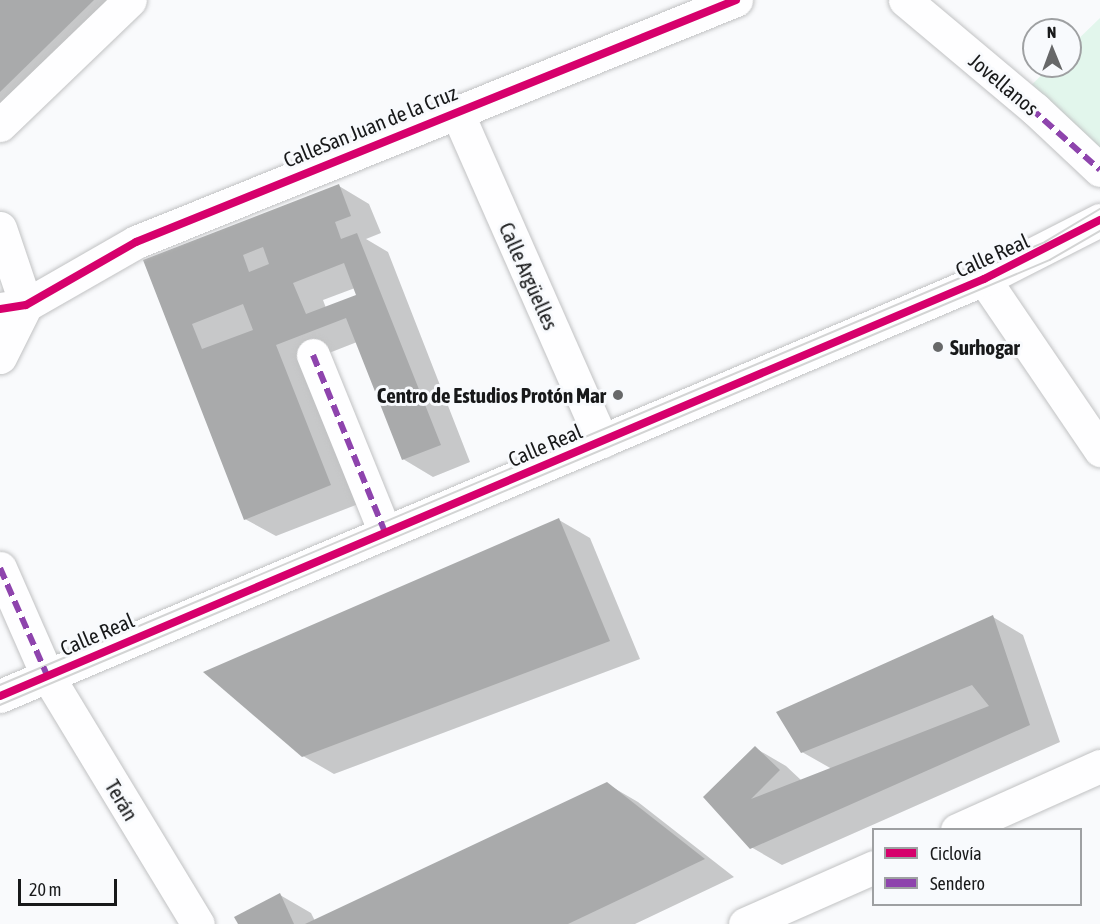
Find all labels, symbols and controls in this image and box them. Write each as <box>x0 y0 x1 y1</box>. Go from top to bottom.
north arrow <box>1022 18 1082 78</box>
text: N <box>1047 23 1057 41</box>
street label: Jovellanos <box>964 48 1044 120</box>
street label: CalleSan Juan de la Cruz <box>280 80 460 172</box>
street label: Calle Argüelles <box>494 218 564 334</box>
street label: Calle Real <box>951 228 1033 282</box>
place label: Surhogar <box>950 334 1020 360</box>
marker: Surhogar <box>931 340 945 354</box>
place label: Centro de Estudios Protón Mar <box>377 382 606 408</box>
marker: Centro de Estudios Protón Mar <box>611 388 625 402</box>
street label: Calle Real <box>504 418 586 472</box>
street label: Calle Real <box>56 607 138 661</box>
street label: Terán <box>100 775 144 825</box>
legend <box>872 828 1082 906</box>
text: Ciclovía <box>930 843 982 864</box>
scale bar <box>21 867 120 905</box>
text: Sendero <box>930 873 985 894</box>
text: 20 m <box>29 879 61 900</box>

